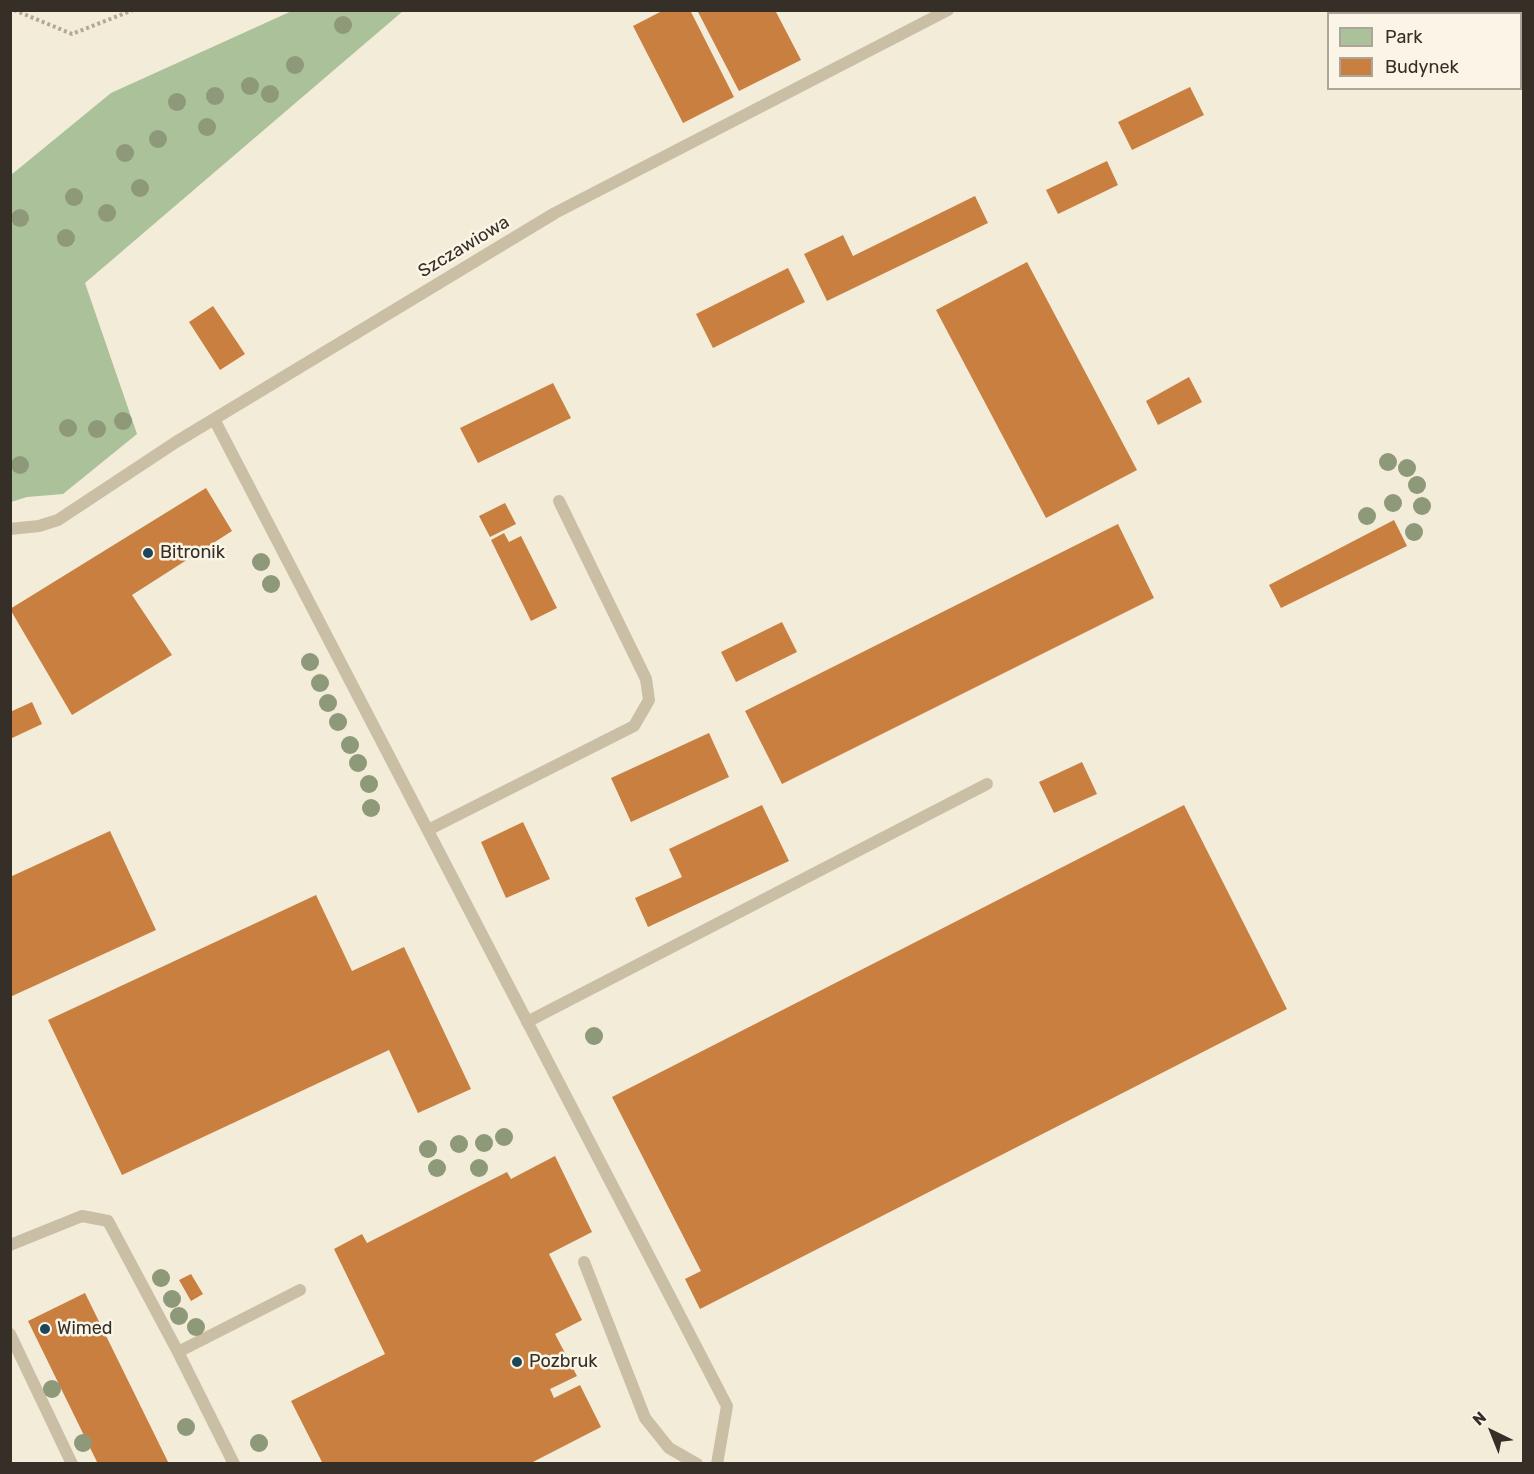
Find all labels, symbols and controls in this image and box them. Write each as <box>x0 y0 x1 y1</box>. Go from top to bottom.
legend <box>1327 12 1522 90</box>
text: Park <box>1385 26 1422 48</box>
text: Budynek <box>1385 56 1459 78</box>
street label: Szczawiowa <box>415 211 513 283</box>
place label: Bitronik <box>160 542 225 564</box>
marker: Bitronik <box>141 546 155 560</box>
place label: Wimed <box>57 1318 113 1340</box>
marker: Wimed <box>38 1322 52 1336</box>
place label: Pozbruk <box>529 1351 598 1373</box>
marker: Pozbruk <box>510 1355 524 1369</box>
north arrow <box>1462 1402 1522 1462</box>
text: N <box>1469 1408 1490 1429</box>

